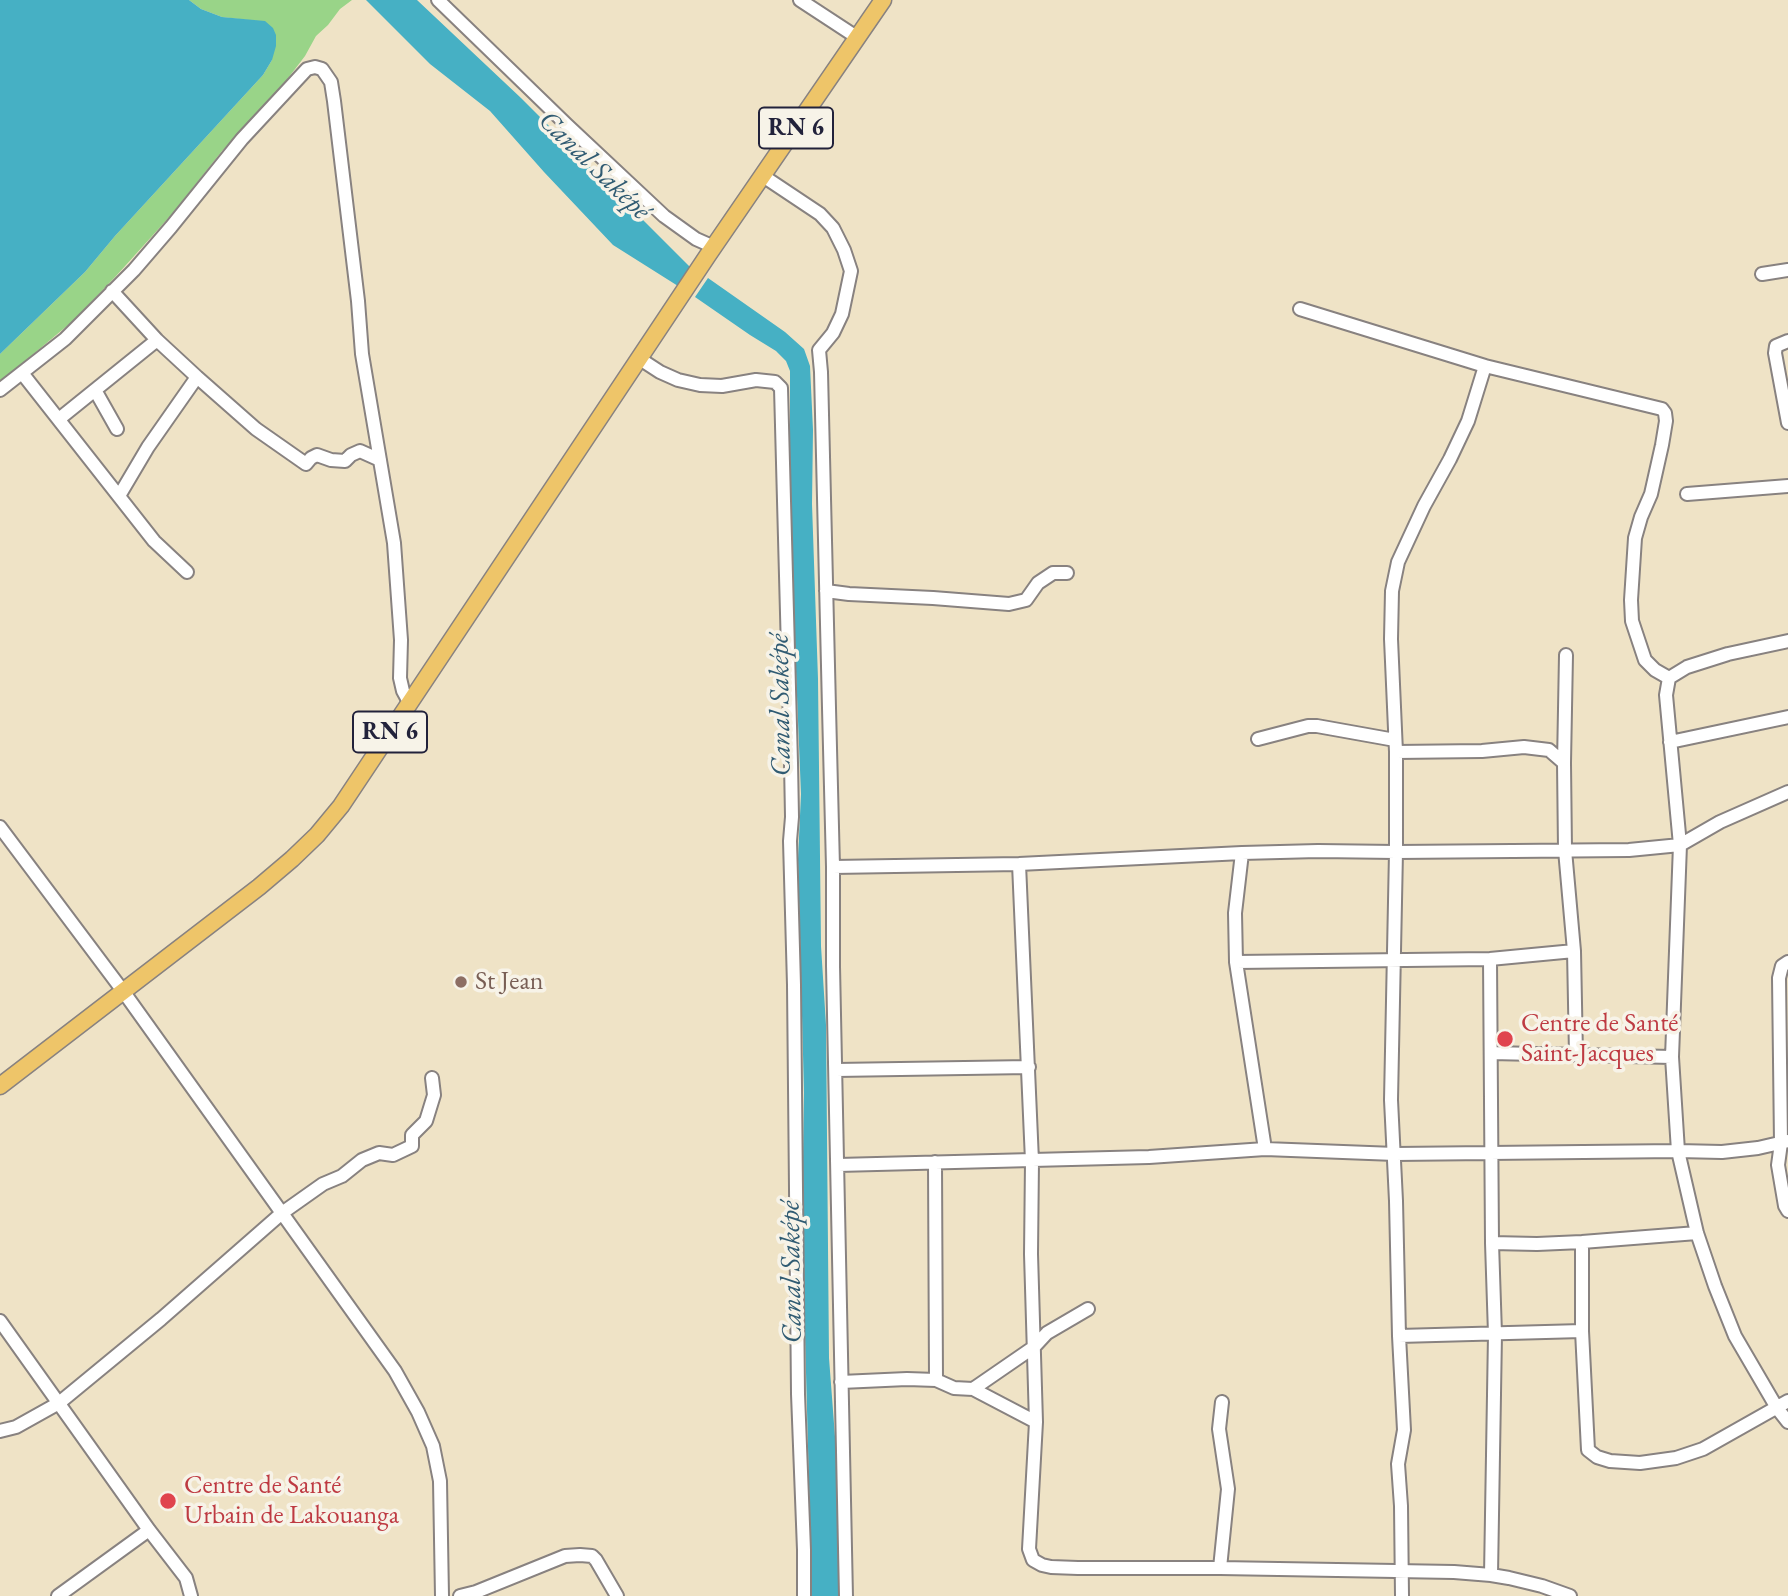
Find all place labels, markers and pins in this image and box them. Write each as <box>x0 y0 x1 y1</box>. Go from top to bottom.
place label: St Jean <box>475 966 544 998</box>
marker: St Jean <box>453 974 469 990</box>
place label: Centre de Santé Saint-Jacques <box>1521 1008 1679 1070</box>
marker: Centre de Santé Saint-Jacques <box>1495 1029 1515 1049</box>
place label: Centre de Santé Urbain de Lakouanga <box>184 1470 399 1532</box>
marker: Centre de Santé Urbain de Lakouanga <box>158 1491 178 1511</box>

